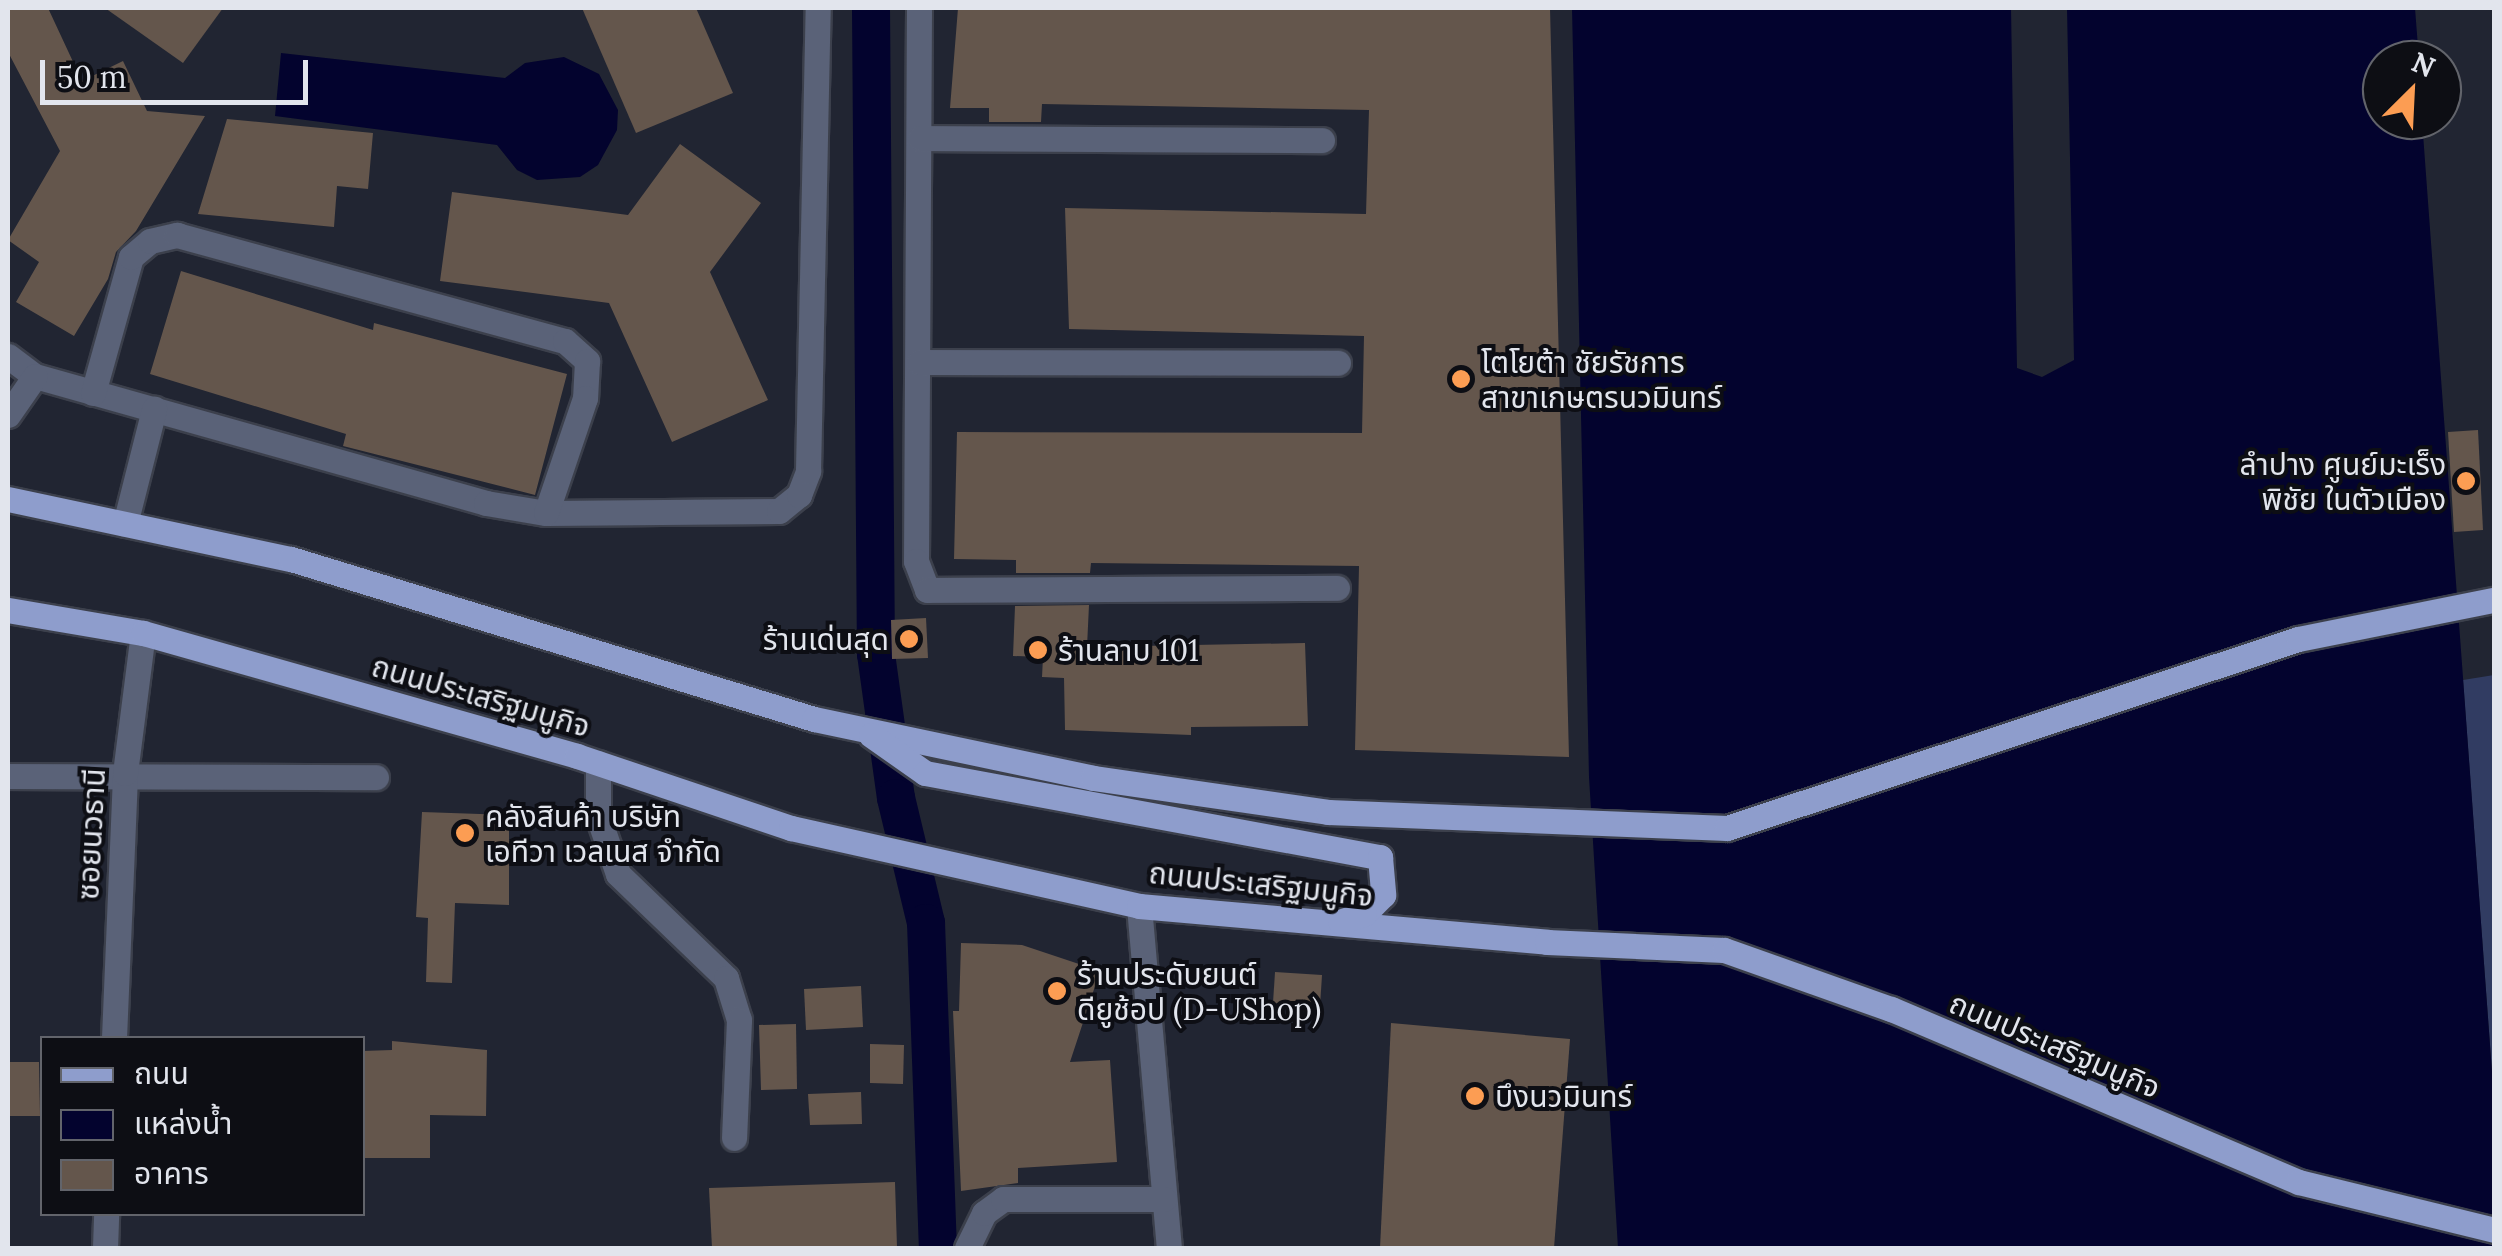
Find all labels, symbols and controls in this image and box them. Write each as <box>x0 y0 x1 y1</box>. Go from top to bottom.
scale bar <box>45 40 312 102</box>
north arrow <box>2362 40 2462 140</box>
text: N <box>2406 44 2441 85</box>
text: 50 m <box>57 58 127 96</box>
place label: โตโยต้า ชัยรัชการ สาขาเกษตรนวมินทร์ <box>1481 344 1722 414</box>
marker: โตโยต้า ชัยรัชการ สาขาเกษตรนวมินทร์ <box>1450 368 1472 390</box>
place label: ลำปาง ศูนย์มะเร็ง พิชัย ในตัวเมือง <box>2239 446 2446 516</box>
marker: ลำปาง ศูนย์มะเร็ง พิชัย ในตัวเมือง <box>2455 470 2477 492</box>
place label: ร้านเด่นสุด <box>763 621 889 657</box>
marker: ร้านเด่นสุด <box>898 628 920 650</box>
place label: ร้านลาบ 101 <box>1058 632 1199 668</box>
marker: ร้านลาบ 101 <box>1027 639 1049 661</box>
street label: ถนนประเสริฐมนูกิจ <box>368 648 594 744</box>
street label: ซอยนวธานี <box>70 767 112 901</box>
place label: คลังสินค้า บริษัท เอทีวา เวลเนส จำกัด <box>485 798 721 868</box>
marker: คลังสินค้า บริษัท เอทีวา เวลเนส จำกัด <box>454 822 476 844</box>
street label: ถนนประเสริฐมนูกิจ <box>1147 854 1375 914</box>
place label: ร้านประดับยนต์ ดียูช้อป (D-UShop) <box>1077 956 1320 1026</box>
marker: ร้านประดับยนต์ ดียูช้อป (D-UShop) <box>1046 980 1068 1002</box>
street label: ถนนประเสริฐมนูกิจ <box>1944 984 2166 1106</box>
legend <box>40 1036 365 1216</box>
text: ถนน <box>134 1054 189 1092</box>
place label: บึงนวมินทร์ <box>1495 1078 1632 1114</box>
marker: บึงนวมินทร์ <box>1464 1085 1486 1107</box>
text: แหล่งน้ำ <box>134 1104 232 1142</box>
text: อาคาร <box>134 1154 209 1192</box>

